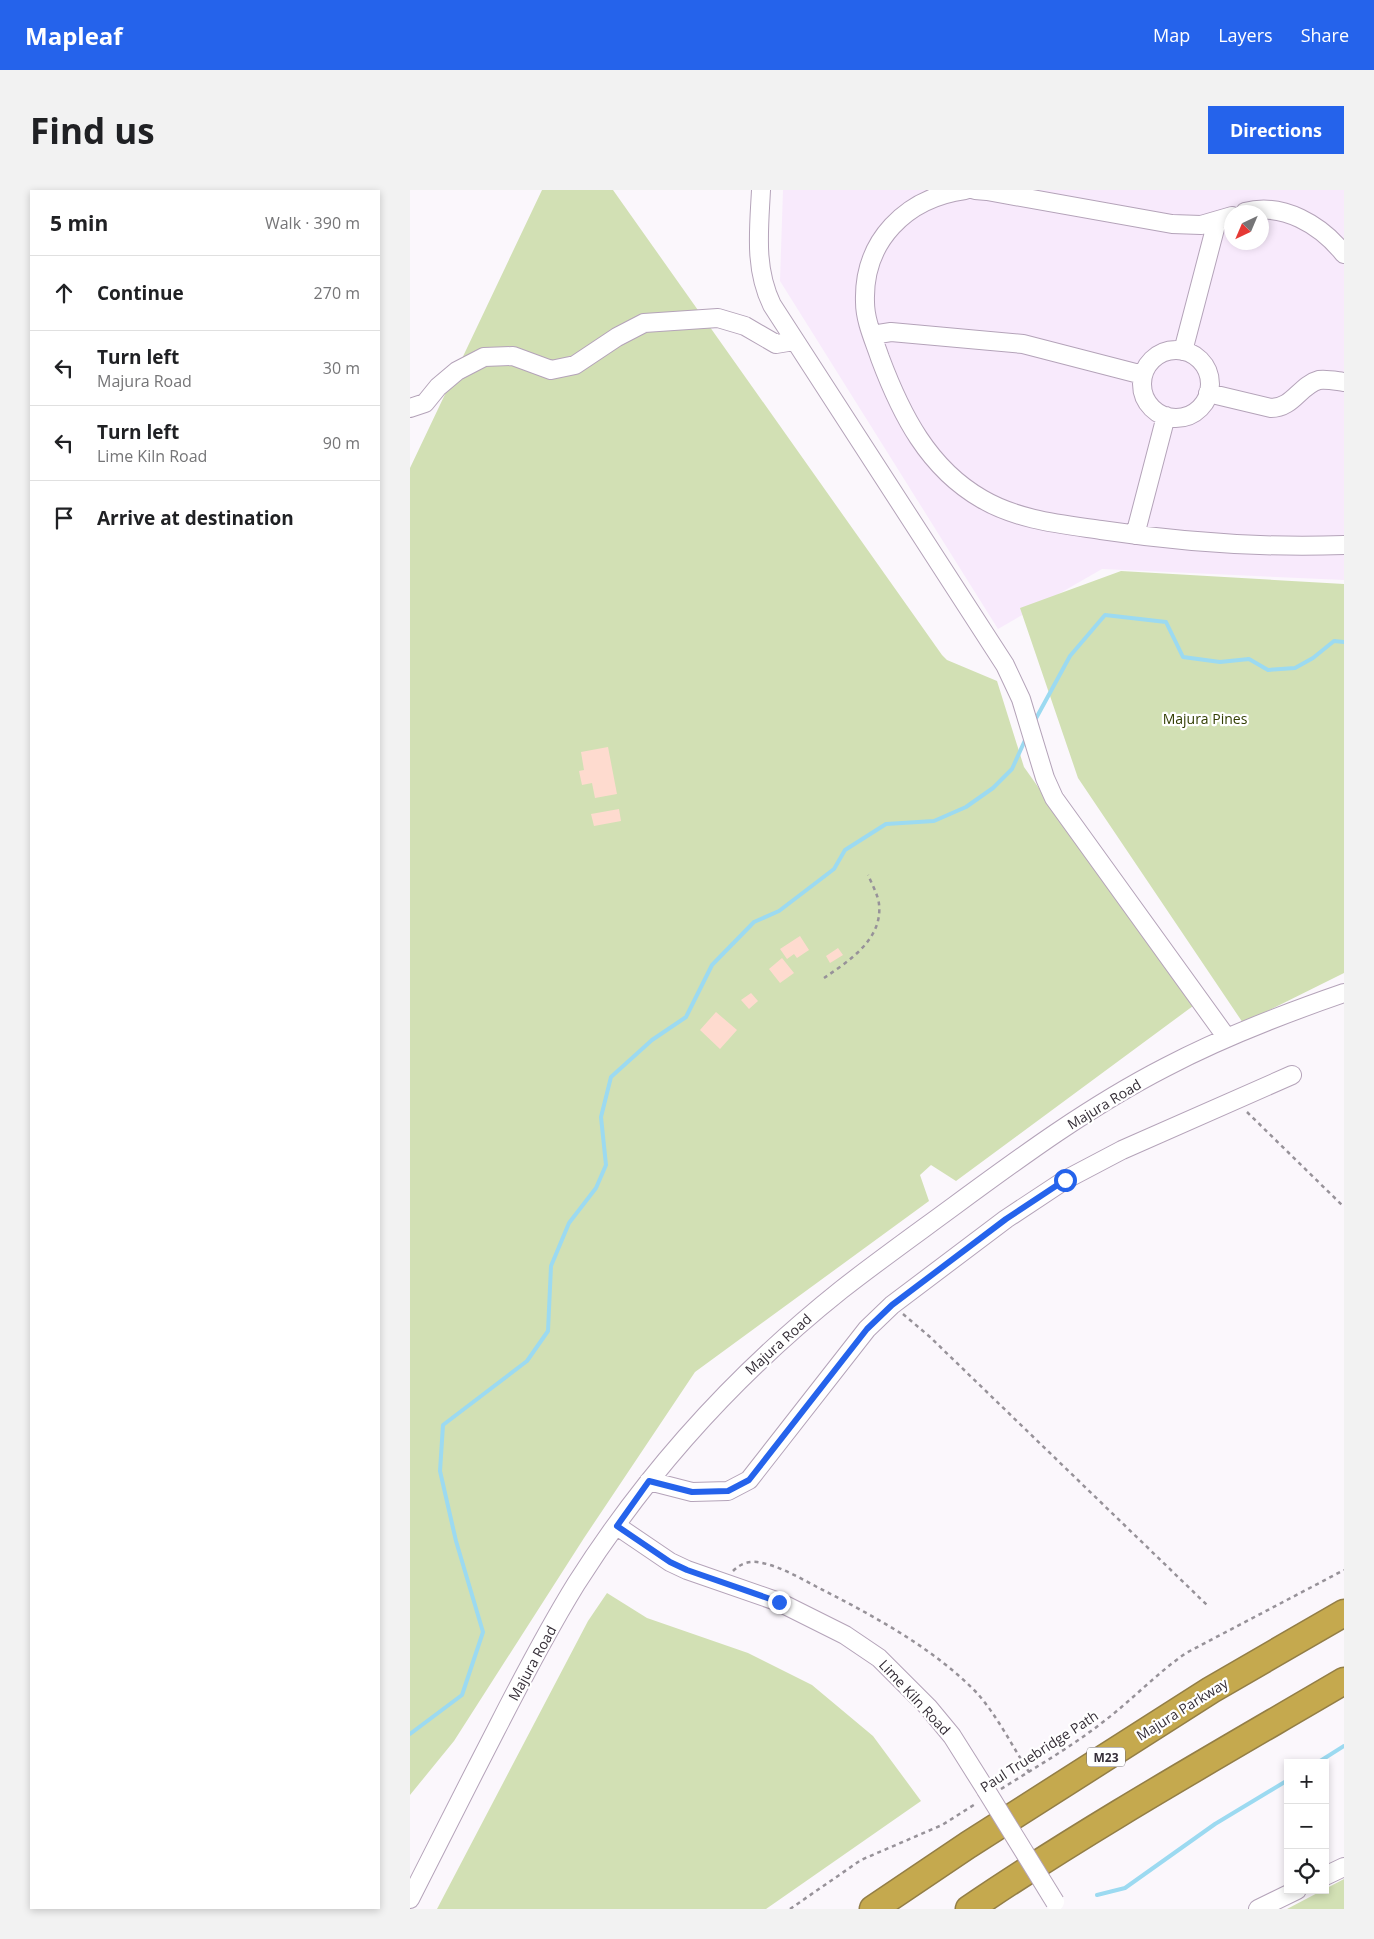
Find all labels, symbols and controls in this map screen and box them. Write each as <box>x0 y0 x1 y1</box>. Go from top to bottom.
text: Mapleaf <box>25 19 123 52</box>
text: Map <box>1153 23 1190 47</box>
text: Layers <box>1218 23 1273 47</box>
text: Share <box>1301 23 1349 47</box>
button: Directions <box>1208 106 1344 154</box>
text: Find us <box>30 107 155 154</box>
north arrow <box>1224 205 1269 250</box>
text: 5 min <box>50 209 108 237</box>
text: Walk · 390 m <box>265 212 360 234</box>
icon: ahead <box>50 279 78 307</box>
text: Continue <box>97 280 184 306</box>
text: 270 m <box>314 282 360 304</box>
text: Turn left <box>97 344 179 370</box>
icon: left <box>50 354 78 382</box>
text: 30 m <box>323 357 360 379</box>
text: Majura Road <box>97 370 192 392</box>
text: Turn left <box>97 419 179 445</box>
icon: left <box>50 429 78 457</box>
text: 90 m <box>323 432 360 454</box>
text: Lime Kiln Road <box>97 445 207 467</box>
icon: arrive <box>50 504 78 532</box>
text: Arrive at destination <box>97 505 294 531</box>
park label: Majura Pines <box>1163 709 1248 728</box>
street label: Majura Road <box>1064 1074 1144 1134</box>
route start <box>1054 1169 1077 1192</box>
street label: Majura Road <box>741 1309 815 1379</box>
route end <box>768 1591 791 1614</box>
street label: Majura Road <box>504 1622 560 1704</box>
street label: Lime Kiln Road <box>875 1655 955 1739</box>
street label: Majura Parkway <box>1133 1673 1232 1745</box>
street label: Paul Truebridge Path <box>976 1706 1102 1796</box>
road number: M23 <box>1087 1748 1125 1766</box>
map controls <box>1284 1759 1329 1894</box>
button: + <box>1284 1759 1329 1804</box>
button: − <box>1284 1804 1329 1849</box>
button: locate <box>1284 1849 1329 1894</box>

